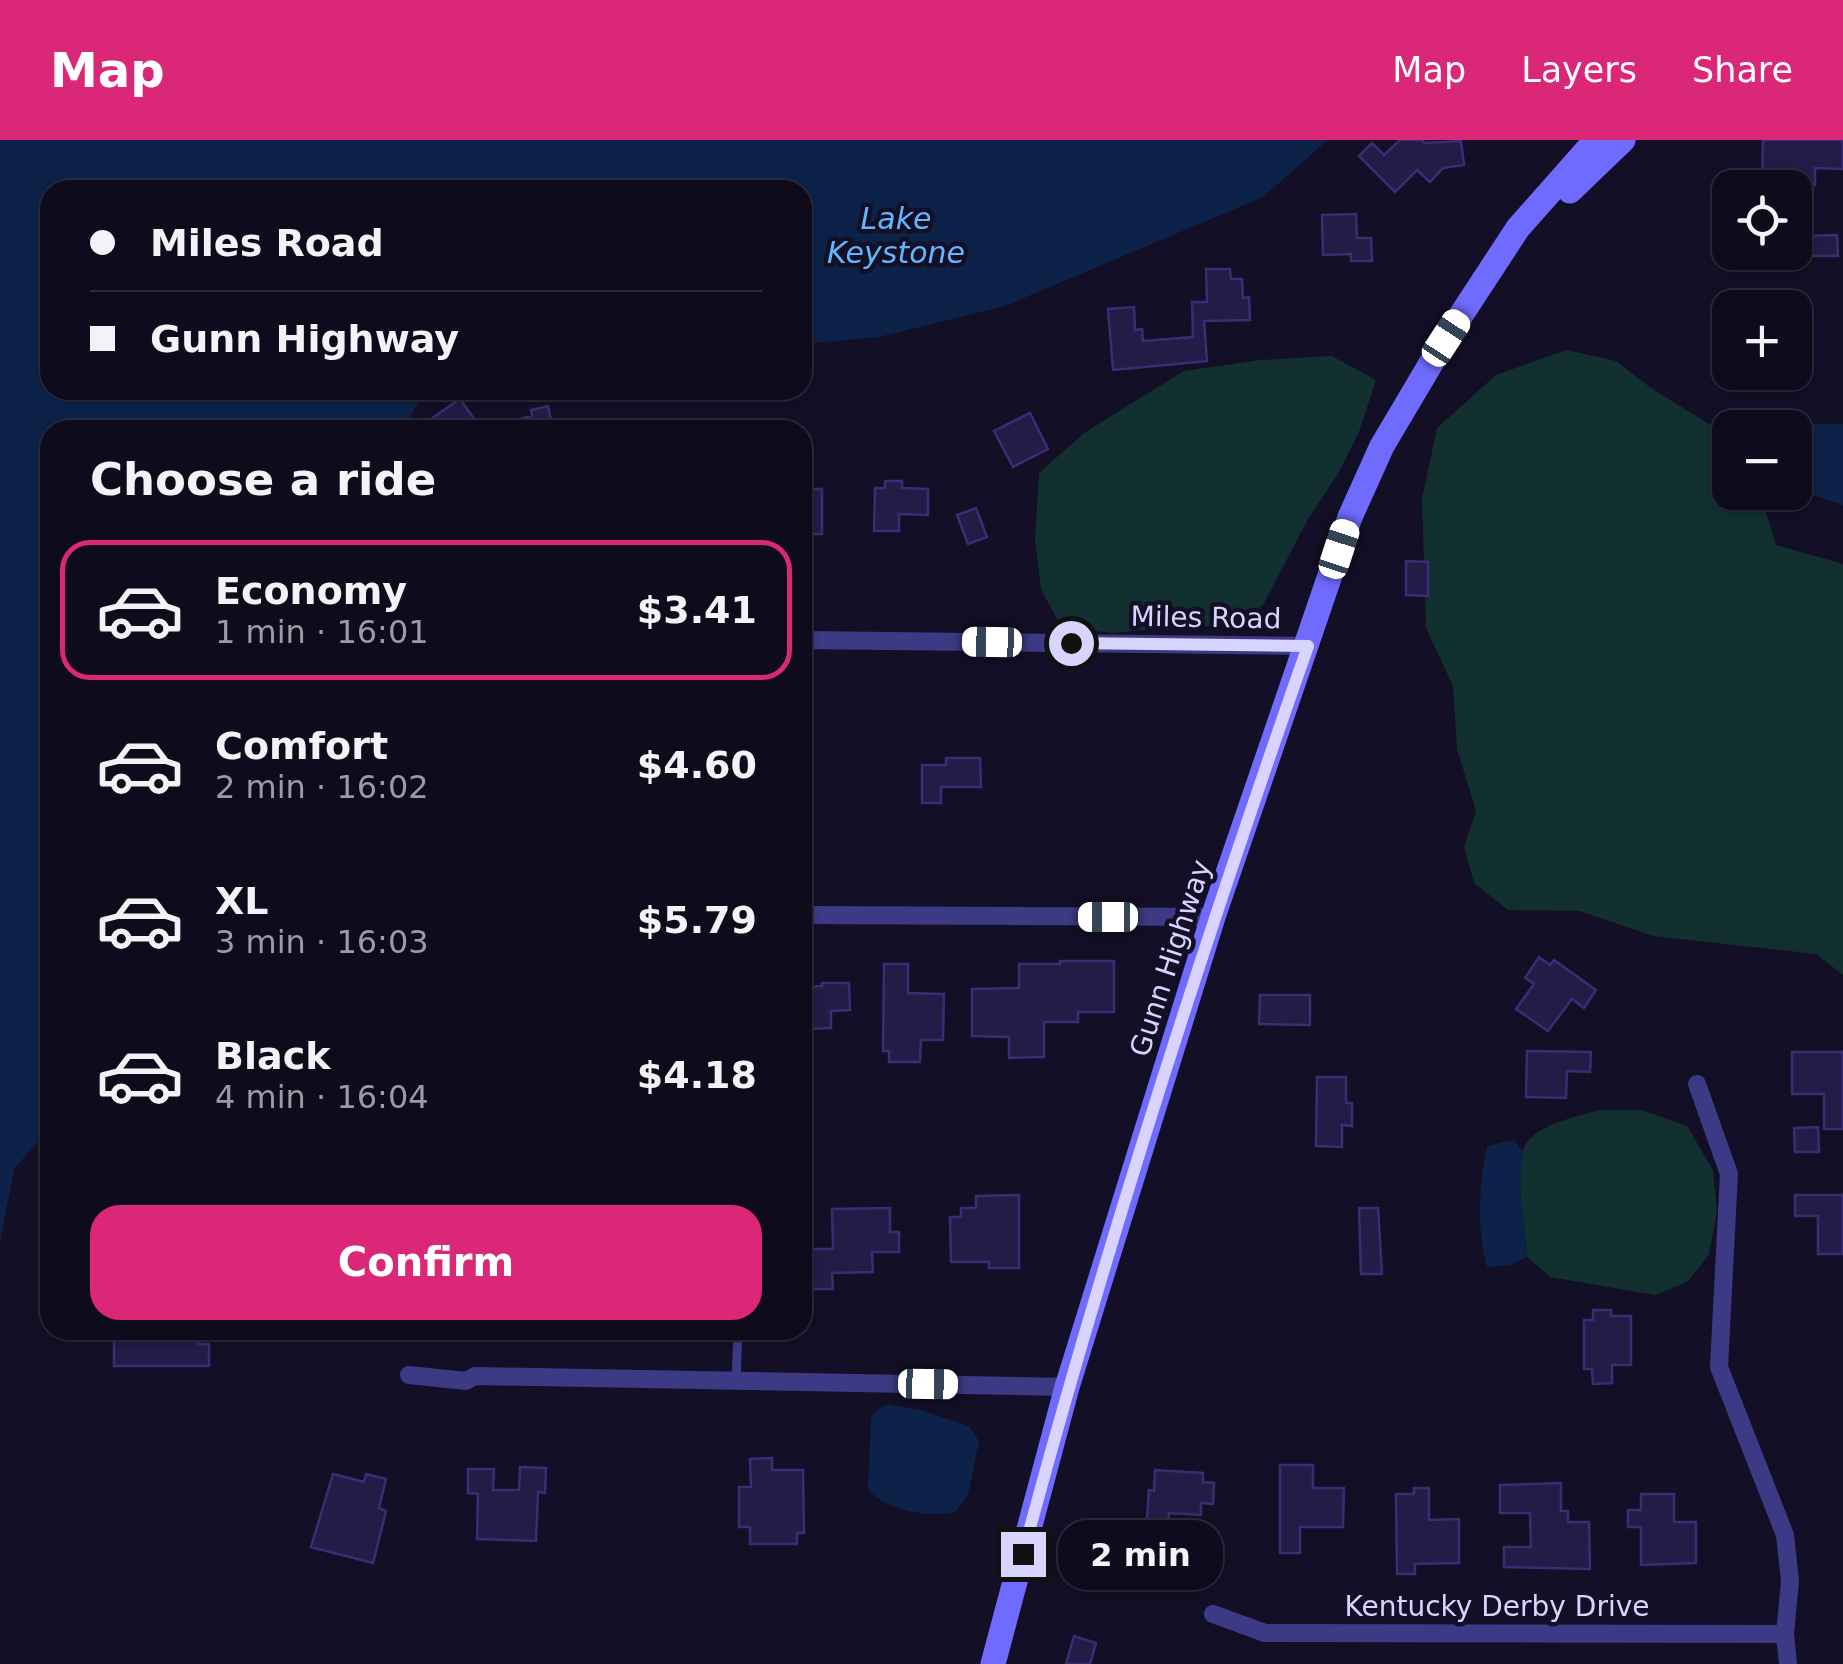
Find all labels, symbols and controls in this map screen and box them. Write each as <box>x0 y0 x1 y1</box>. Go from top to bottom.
text: Map <box>50 42 165 98</box>
text: Map <box>1392 50 1466 90</box>
text: Layers <box>1521 50 1637 90</box>
text: Share <box>1692 50 1793 90</box>
map controls <box>1712 170 1812 510</box>
button: locate <box>1712 170 1812 270</box>
water label: Lake Keystone <box>827 201 965 270</box>
text: Miles Road <box>150 221 384 265</box>
button: + <box>1712 290 1812 390</box>
car <box>1417 305 1475 371</box>
text: Gunn Highway <box>150 317 459 361</box>
button: − <box>1712 410 1812 510</box>
text: Choose a ride <box>90 453 436 506</box>
car <box>1315 516 1363 582</box>
icon: car <box>95 565 185 655</box>
text: Economy <box>215 569 407 613</box>
text: $3.41 <box>637 588 757 632</box>
street label: Miles Road <box>1130 600 1282 635</box>
text: 1 min · 16:01 <box>215 613 429 651</box>
route start <box>1049 621 1094 666</box>
car <box>962 626 1022 658</box>
icon: car <box>95 720 185 810</box>
text: Comfort <box>215 724 388 768</box>
text: $4.60 <box>637 743 757 787</box>
text: 2 min · 16:02 <box>215 768 429 806</box>
street label: Gunn Highway <box>1123 856 1218 1061</box>
icon: car <box>95 875 185 965</box>
text: XL <box>215 879 269 923</box>
text: $5.79 <box>637 898 757 942</box>
car <box>1078 902 1138 932</box>
text: 3 min · 16:03 <box>215 923 429 961</box>
icon: car <box>95 1030 185 1120</box>
text: Black <box>215 1034 330 1078</box>
text: $4.18 <box>637 1053 757 1097</box>
text: 4 min · 16:04 <box>215 1078 429 1116</box>
button: Confirm <box>90 1205 762 1320</box>
car <box>898 1368 958 1400</box>
callout: 2 min <box>1058 1519 1223 1589</box>
route end <box>1001 1532 1046 1577</box>
text: 2 min <box>1090 1536 1191 1574</box>
street label: Kentucky Derby Drive <box>1345 1590 1649 1623</box>

